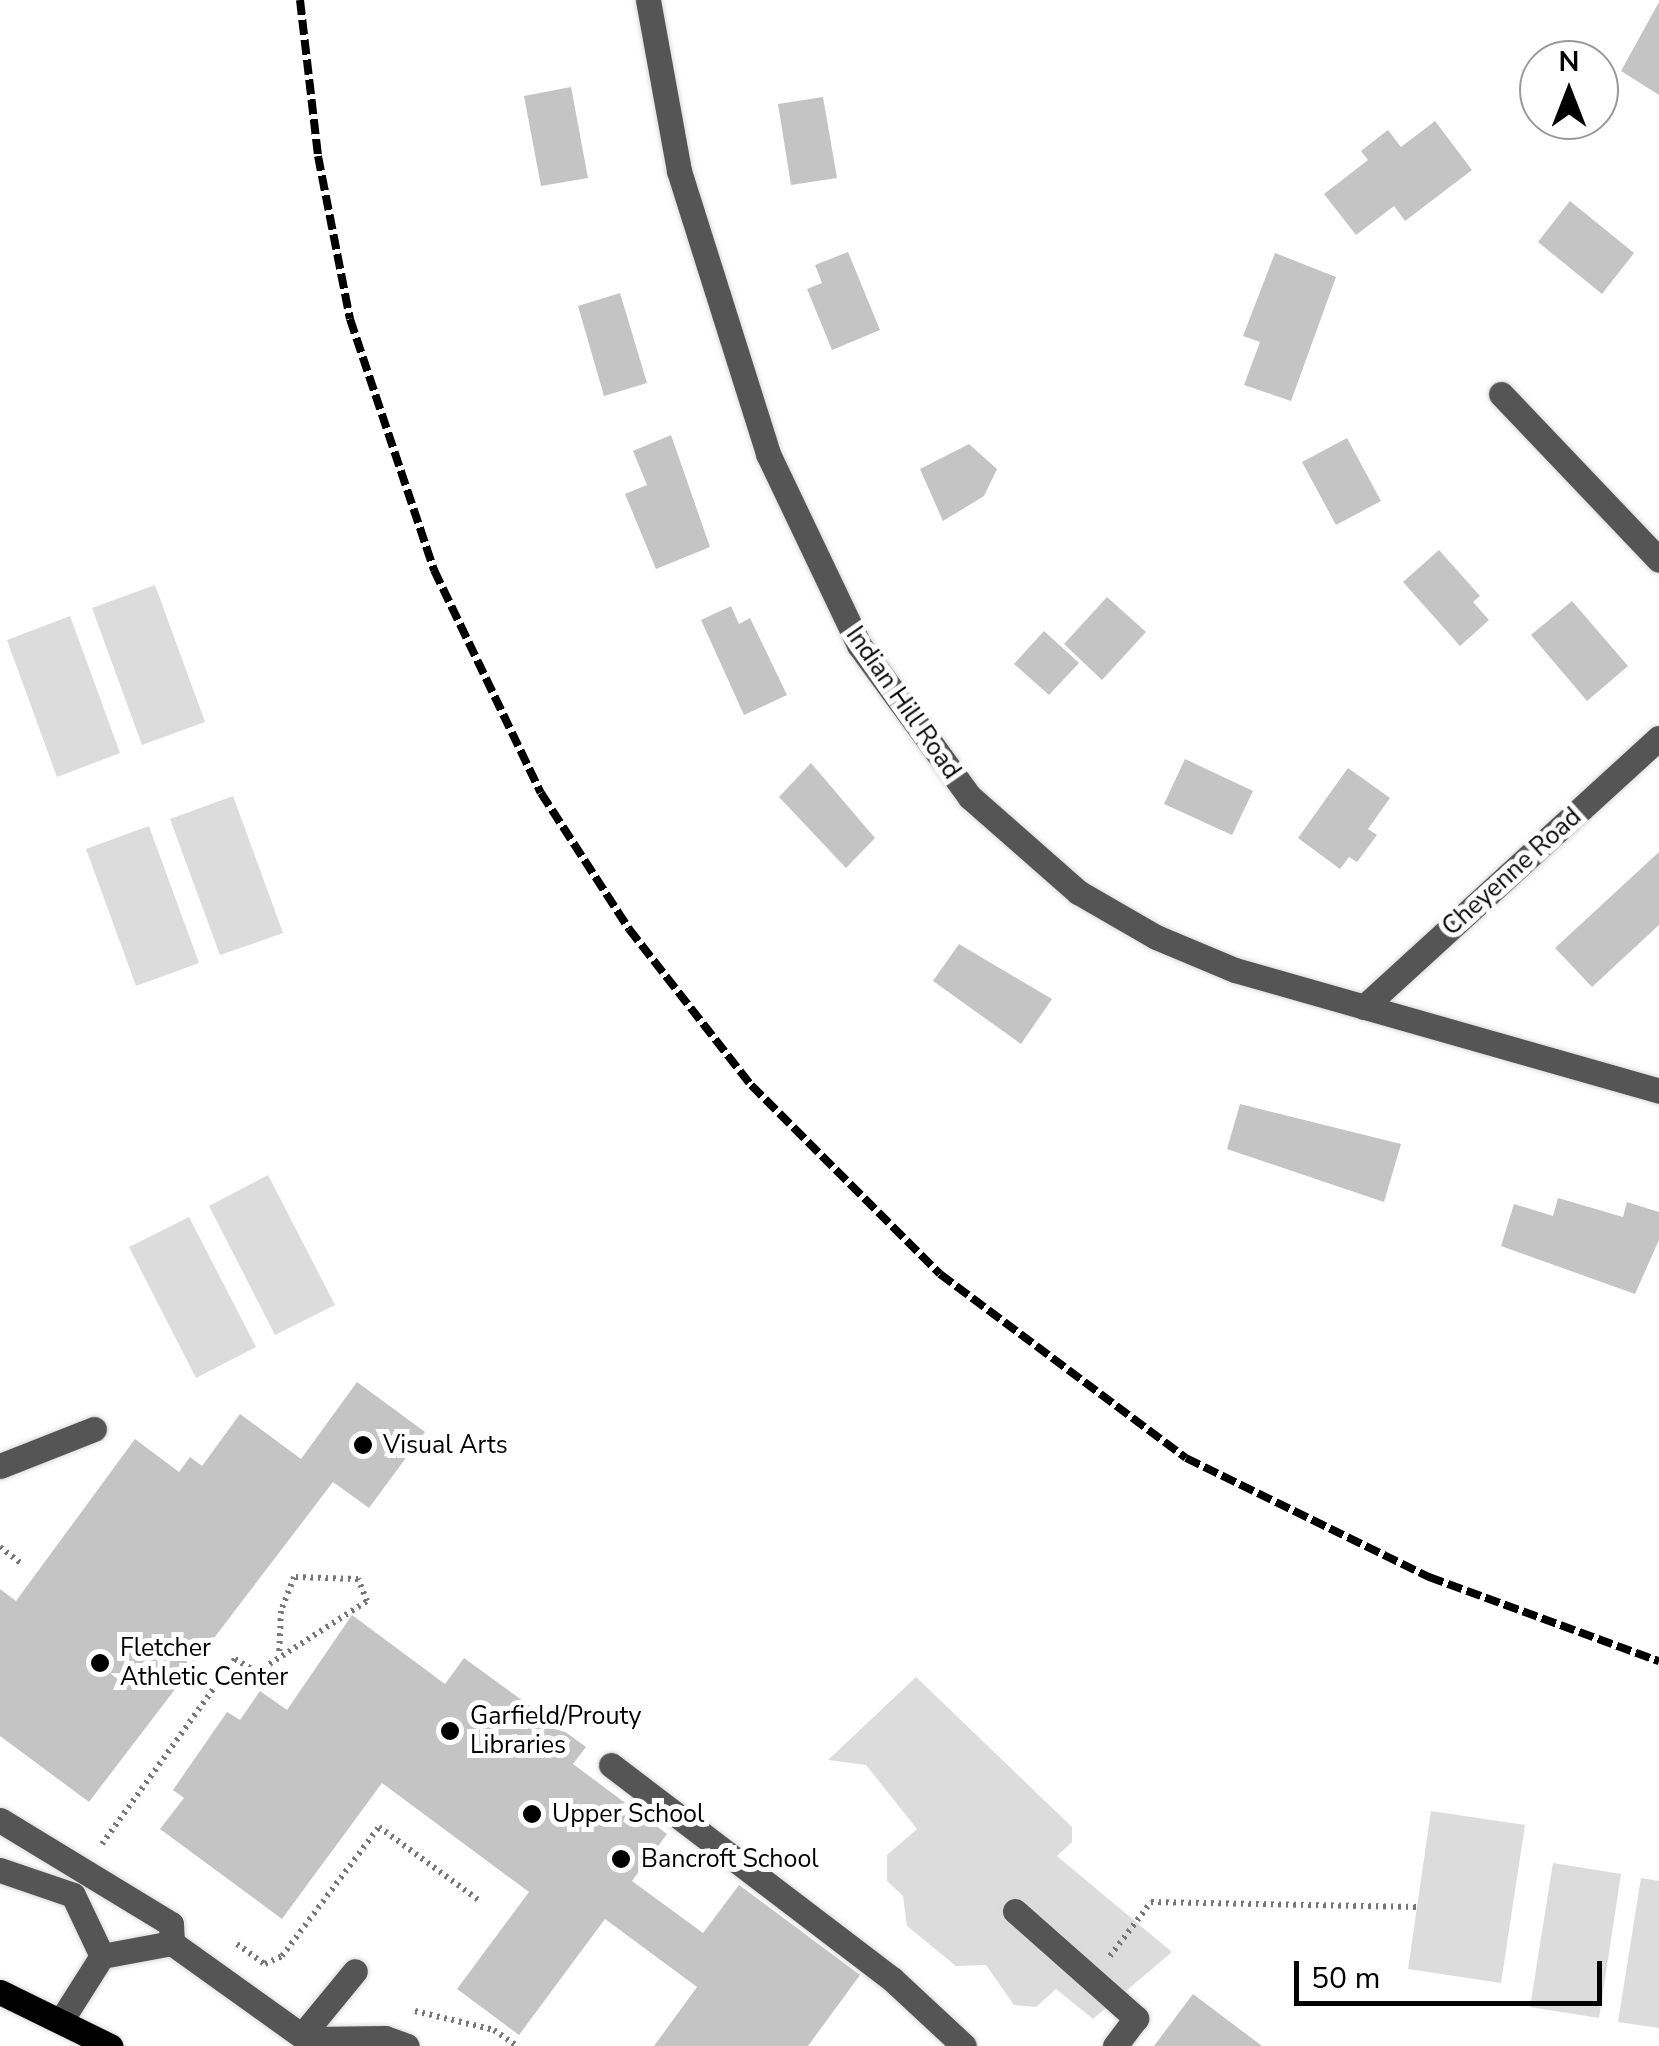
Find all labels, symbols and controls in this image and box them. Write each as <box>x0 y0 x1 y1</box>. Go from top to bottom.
north arrow <box>1519 40 1619 140</box>
text: N <box>1559 43 1579 81</box>
street label: Indian Hill Road <box>839 621 967 785</box>
street label: Cheyenne Road <box>1436 802 1588 942</box>
place label: Visual Arts <box>383 1430 508 1460</box>
marker: Visual Arts <box>352 1434 374 1456</box>
place label: Fletcher Athletic Center <box>120 1634 288 1693</box>
marker: Fletcher Athletic Center <box>89 1652 111 1674</box>
place label: Garfield/Prouty Libraries <box>470 1702 641 1761</box>
marker: Garfield/Prouty Libraries <box>439 1720 461 1742</box>
place label: Upper School <box>552 1799 704 1829</box>
marker: Upper School <box>521 1803 543 1825</box>
place label: Bancroft School <box>641 1844 819 1874</box>
marker: Bancroft School <box>610 1848 632 1870</box>
scale bar <box>1299 1941 1606 2003</box>
text: 50 m <box>1311 1958 1380 1999</box>

